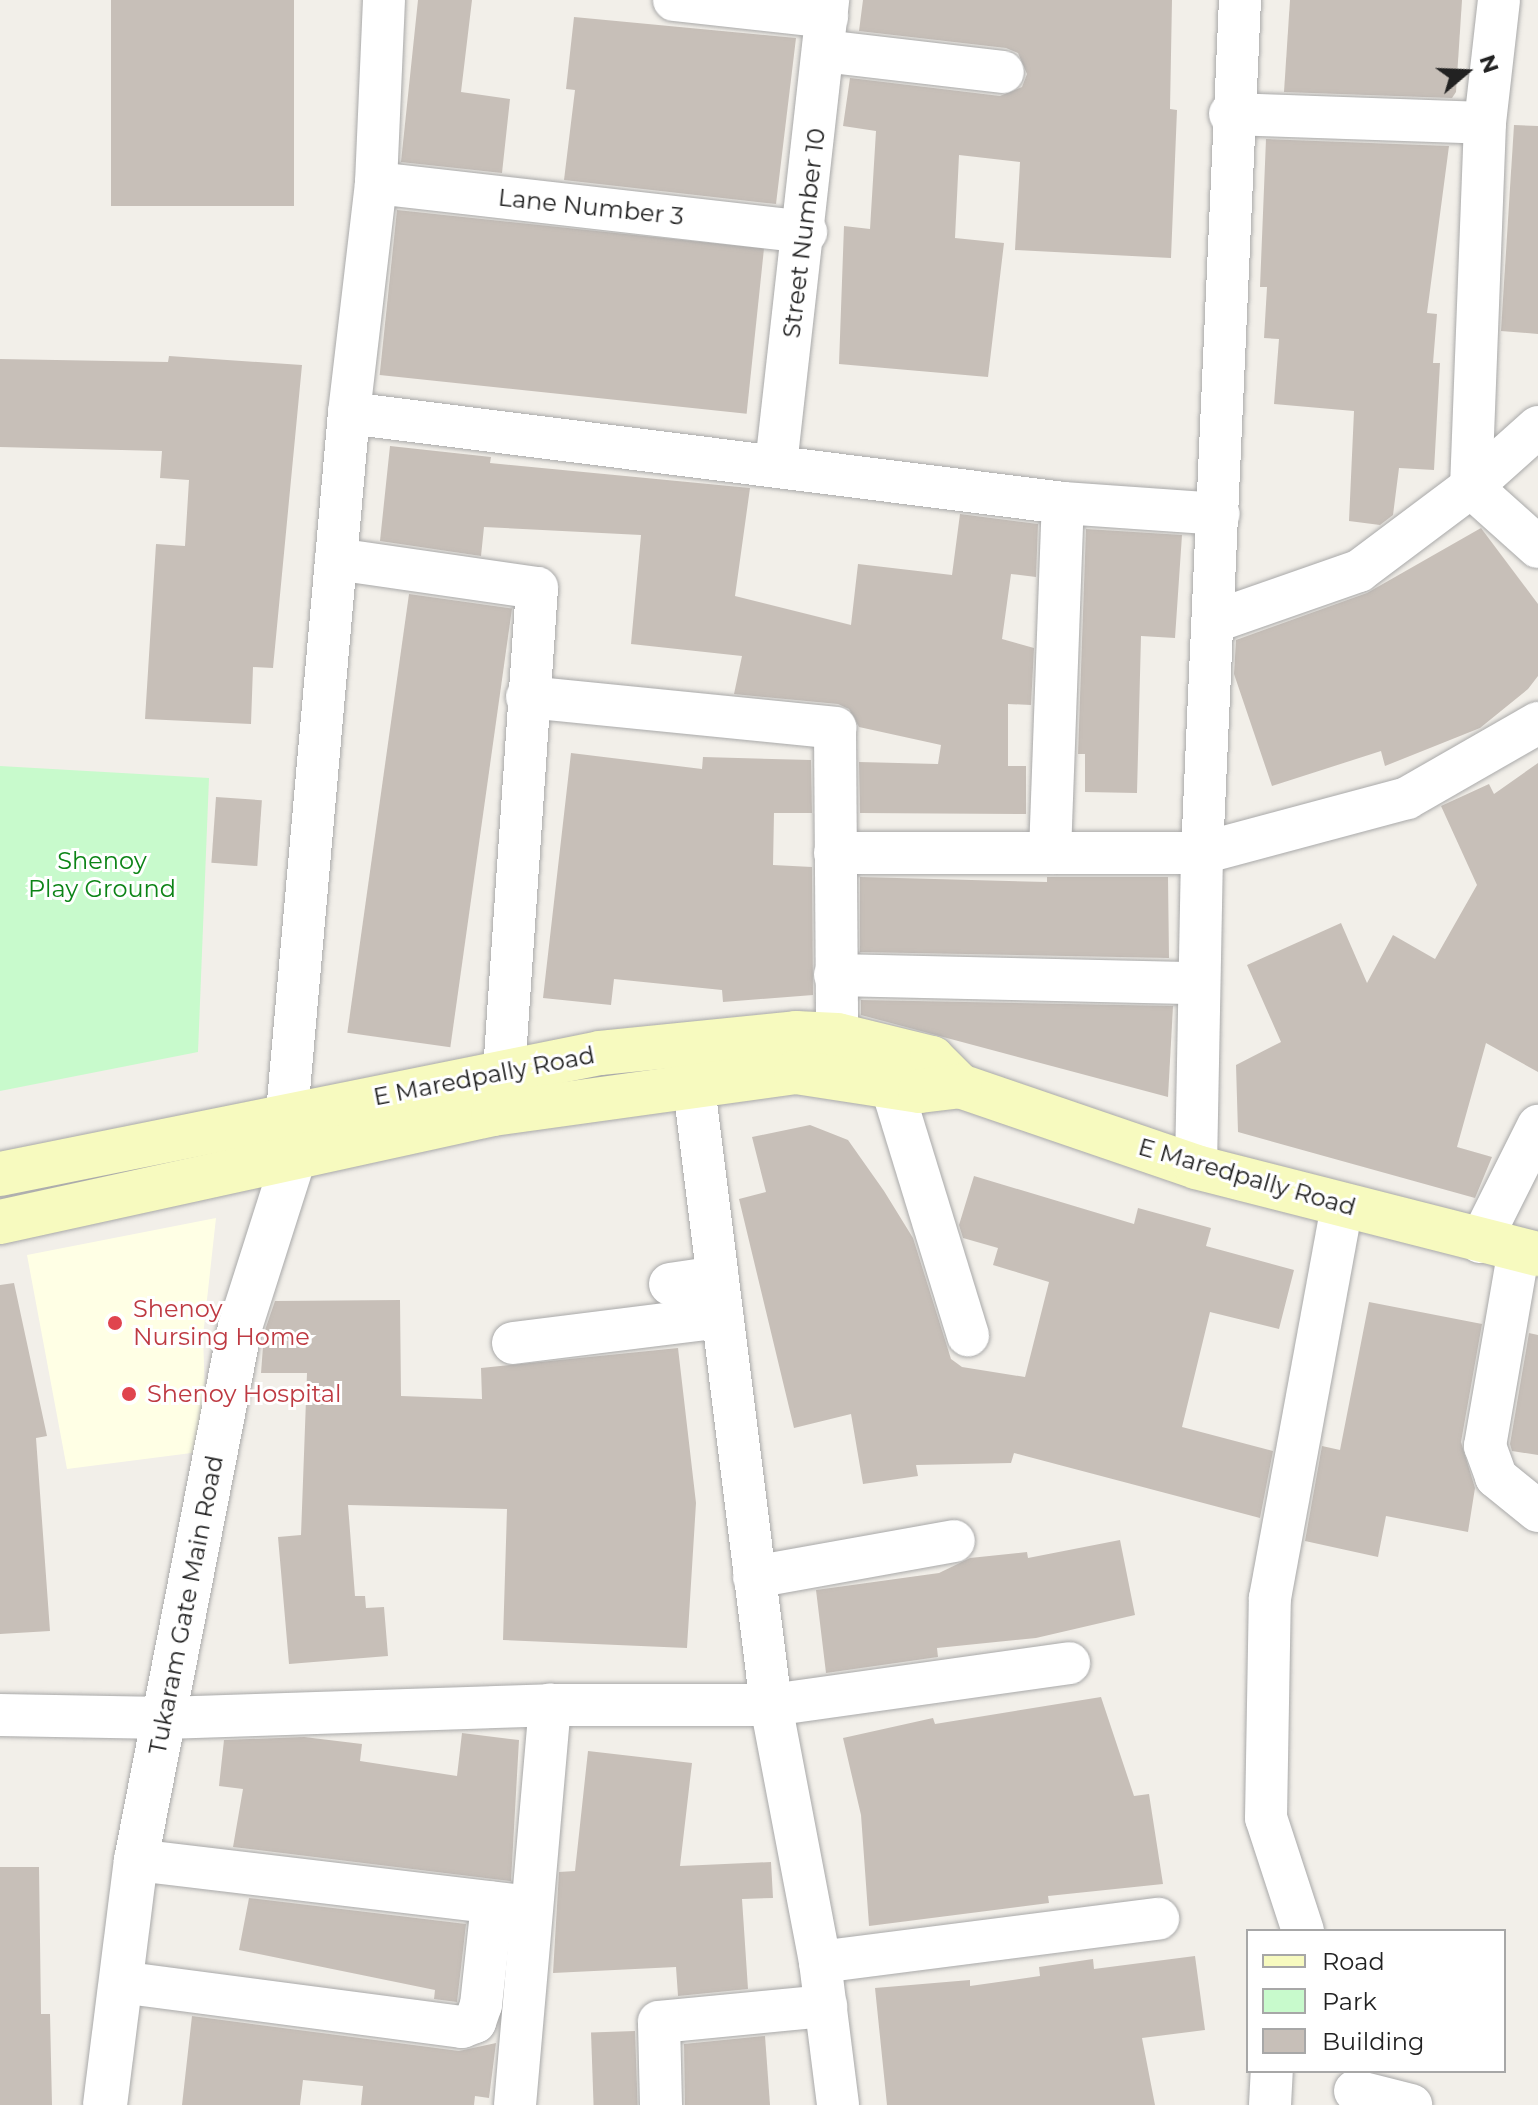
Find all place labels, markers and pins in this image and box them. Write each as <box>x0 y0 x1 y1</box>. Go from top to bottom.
place label: Shenoy Nursing Home <box>133 1295 310 1351</box>
marker: Shenoy Nursing Home <box>104 1312 126 1334</box>
place label: Shenoy Hospital <box>147 1380 341 1408</box>
marker: Shenoy Hospital <box>118 1383 140 1405</box>

